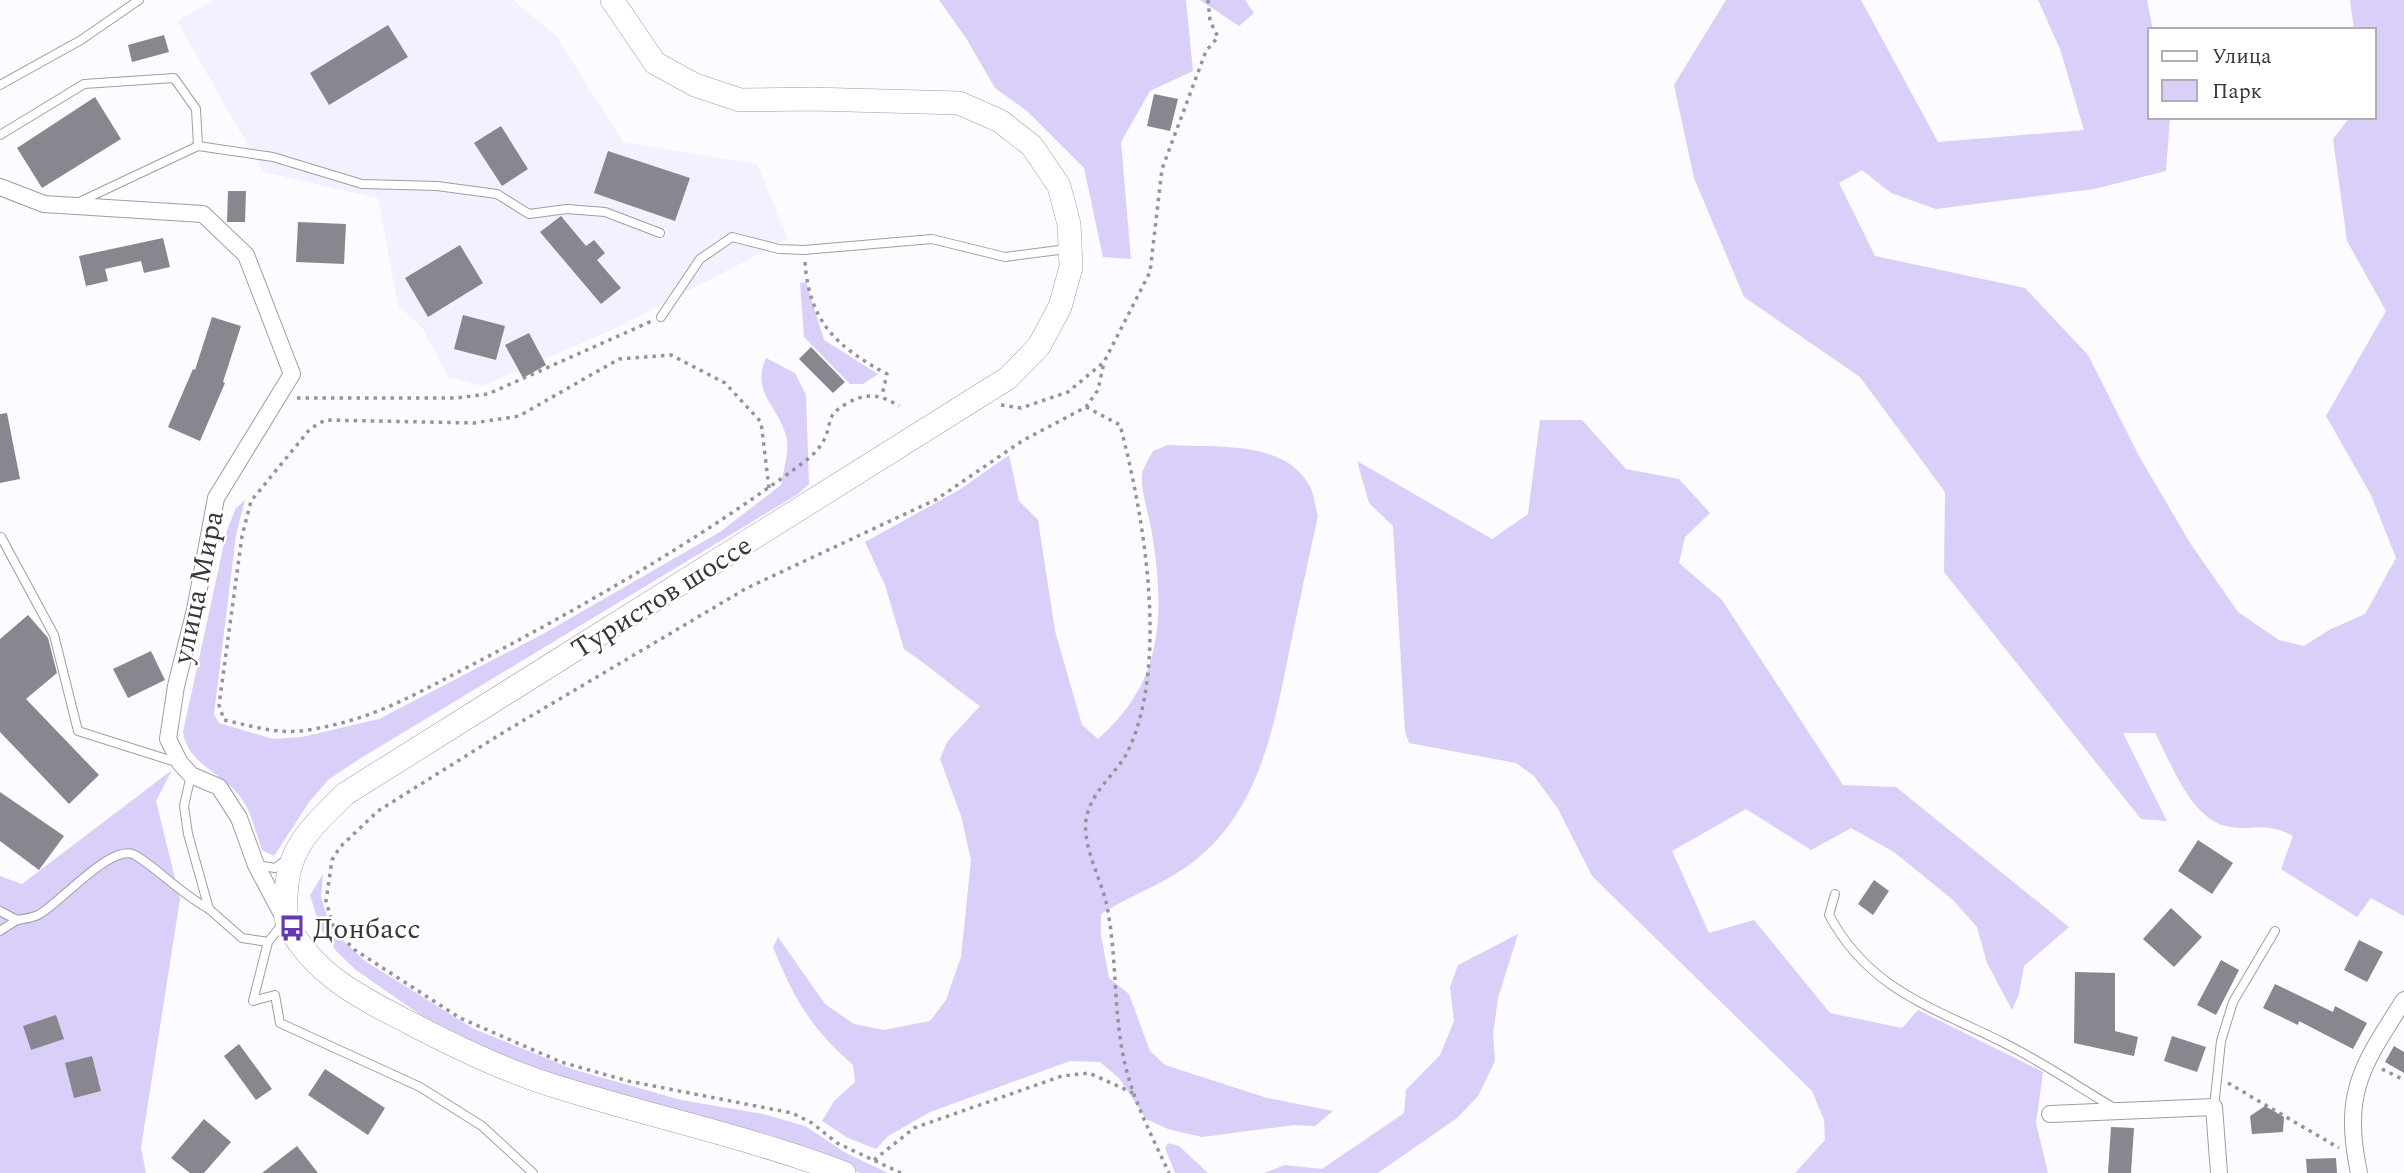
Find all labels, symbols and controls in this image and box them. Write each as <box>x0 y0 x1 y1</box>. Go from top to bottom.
legend <box>2148 28 2376 119</box>
text: Улица <box>2212 41 2272 73</box>
text: Парк <box>2212 76 2263 108</box>
street label: улица Мира <box>161 506 236 669</box>
street label: Туристов шоссе <box>563 524 761 670</box>
place label: Донбасс <box>313 908 421 951</box>
bus stop icon: Донбасс <box>277 913 307 943</box>

